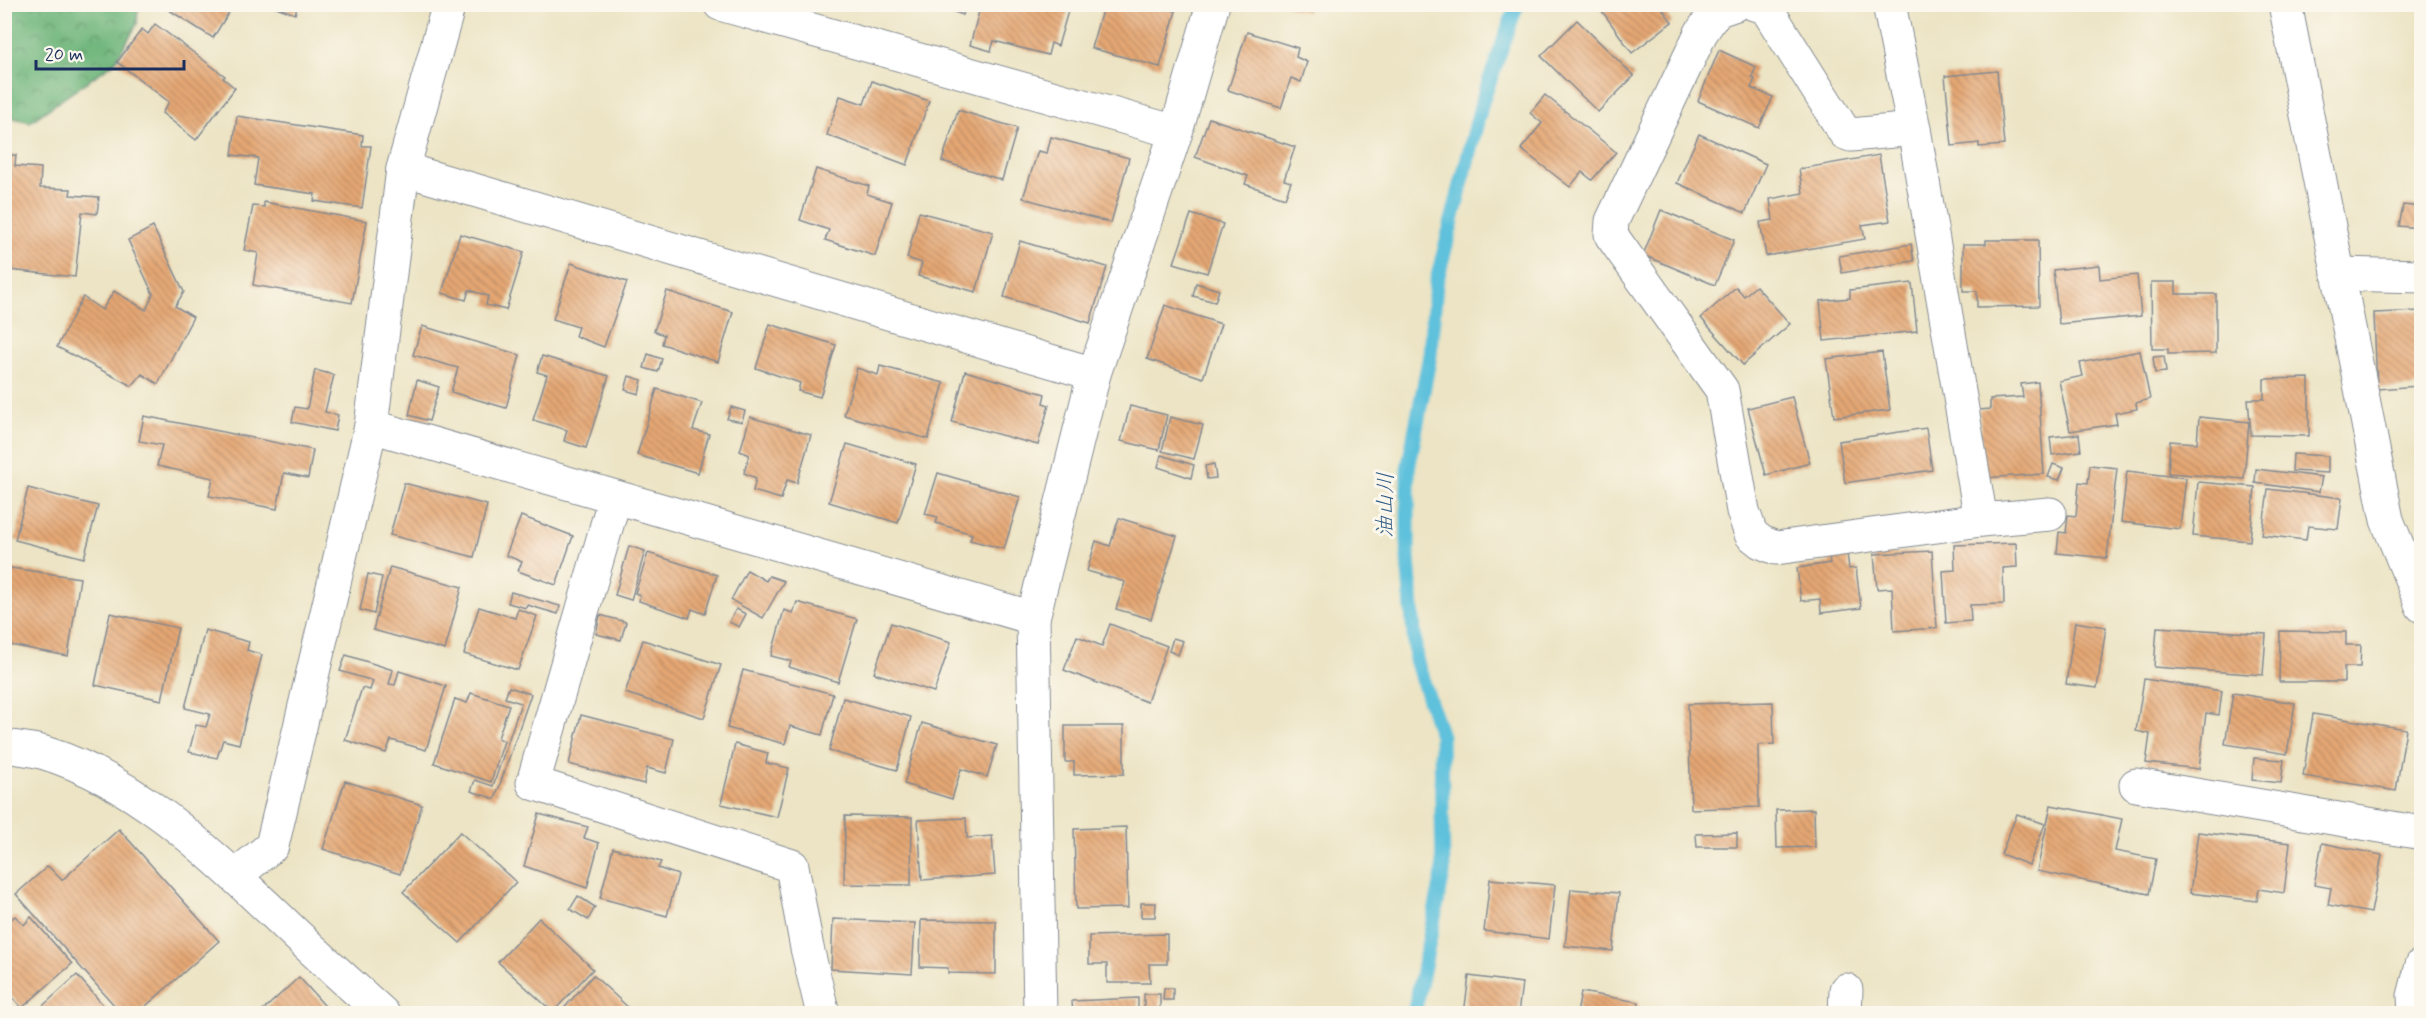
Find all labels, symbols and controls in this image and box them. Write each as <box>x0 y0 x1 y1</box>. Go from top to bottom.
scale bar <box>36 33 184 71</box>
text: 20 m <box>45 43 83 67</box>
water label: 油山川 <box>1371 472 1401 538</box>

